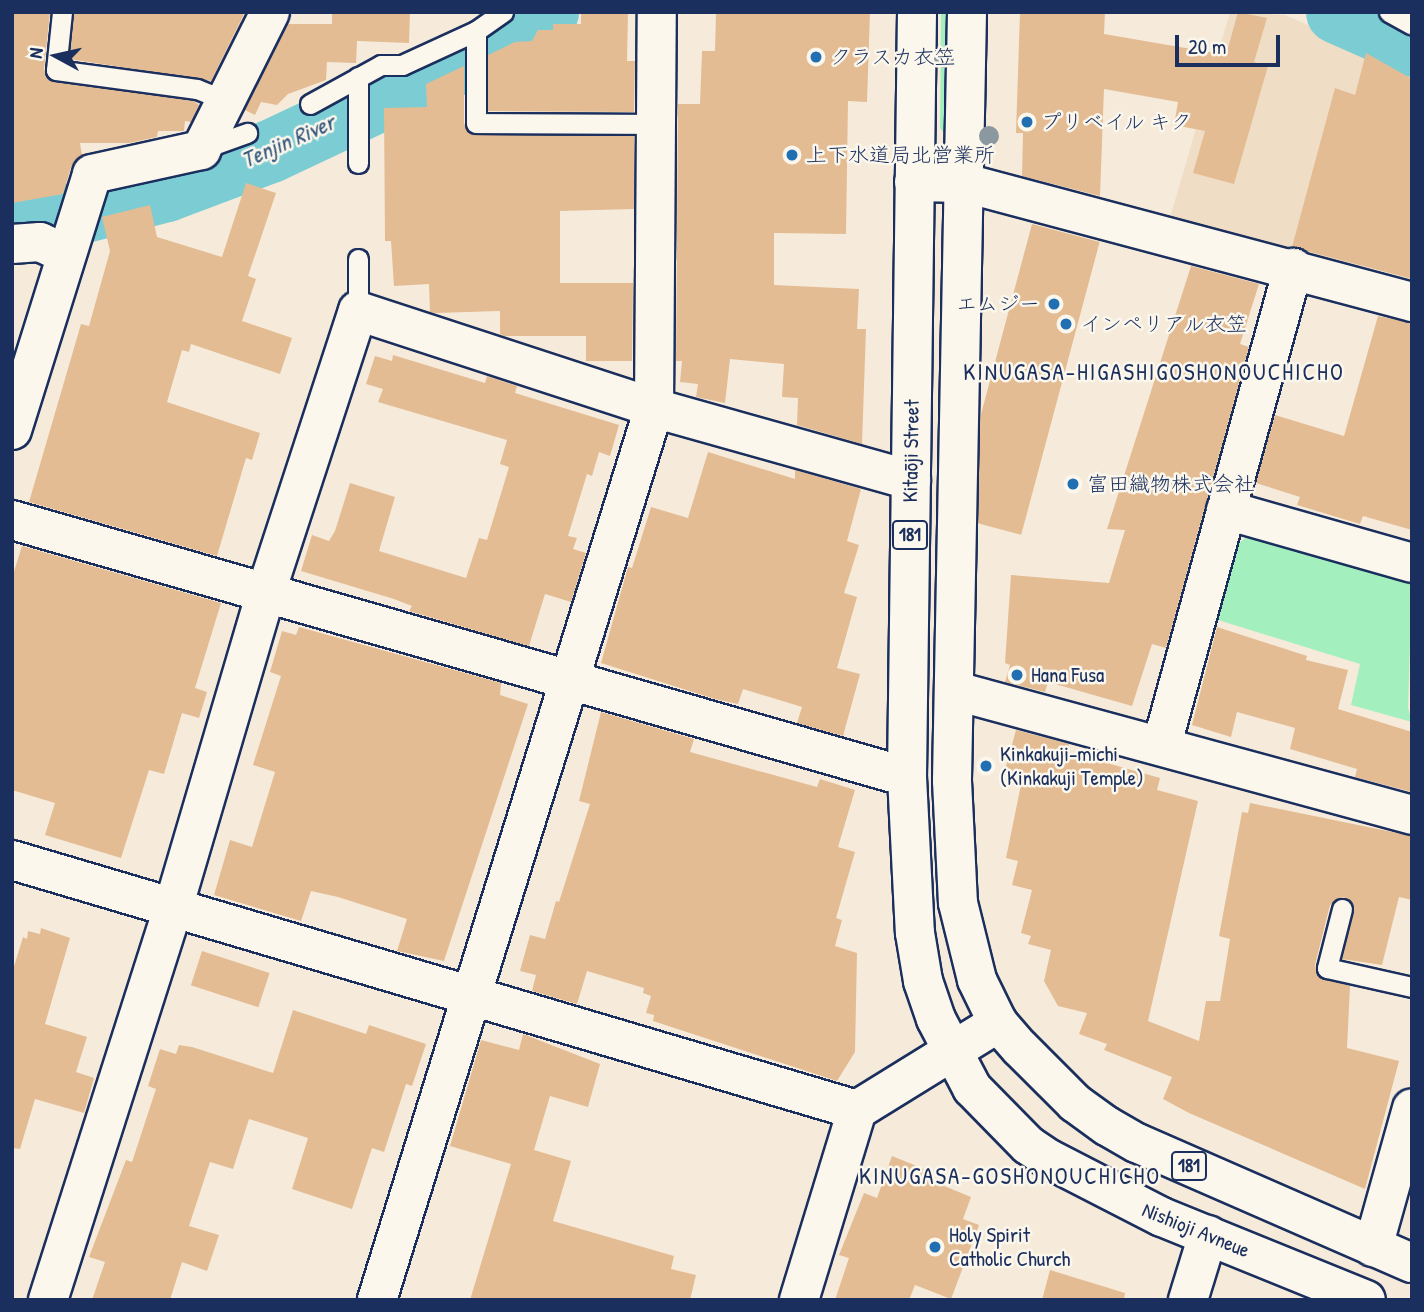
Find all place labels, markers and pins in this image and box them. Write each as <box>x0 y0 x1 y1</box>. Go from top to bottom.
place label: クラスカ衣笠 <box>830 44 956 70</box>
marker: クラスカ衣笠 <box>808 49 824 65</box>
place label: プリベイル キク <box>1041 109 1193 135</box>
marker: プリベイル キク <box>1019 114 1035 130</box>
place label: 上下水道局北営業所 <box>806 142 995 168</box>
marker: 上下水道局北営業所 <box>784 147 800 163</box>
place label: エムジー <box>956 291 1040 317</box>
marker: エムジー <box>1046 296 1062 312</box>
place label: インペリアル衣笠 <box>1080 311 1248 337</box>
marker: インペリアル衣笠 <box>1058 316 1074 332</box>
place label: 富田織物株式会社 <box>1087 471 1255 497</box>
marker: 富田織物株式会社 <box>1065 476 1081 492</box>
place label: Hana Fusa <box>1031 662 1104 688</box>
marker: Hana Fusa <box>1009 667 1025 683</box>
place label: Kinkakuji-michi (Kinkakuji Temple) <box>1000 741 1144 791</box>
marker: Kinkakuji-michi (Kinkakuji Temple) <box>978 758 994 774</box>
place label: Holy Spirit Catholic Church <box>949 1222 1070 1272</box>
marker: Holy Spirit Catholic Church <box>927 1239 943 1255</box>

